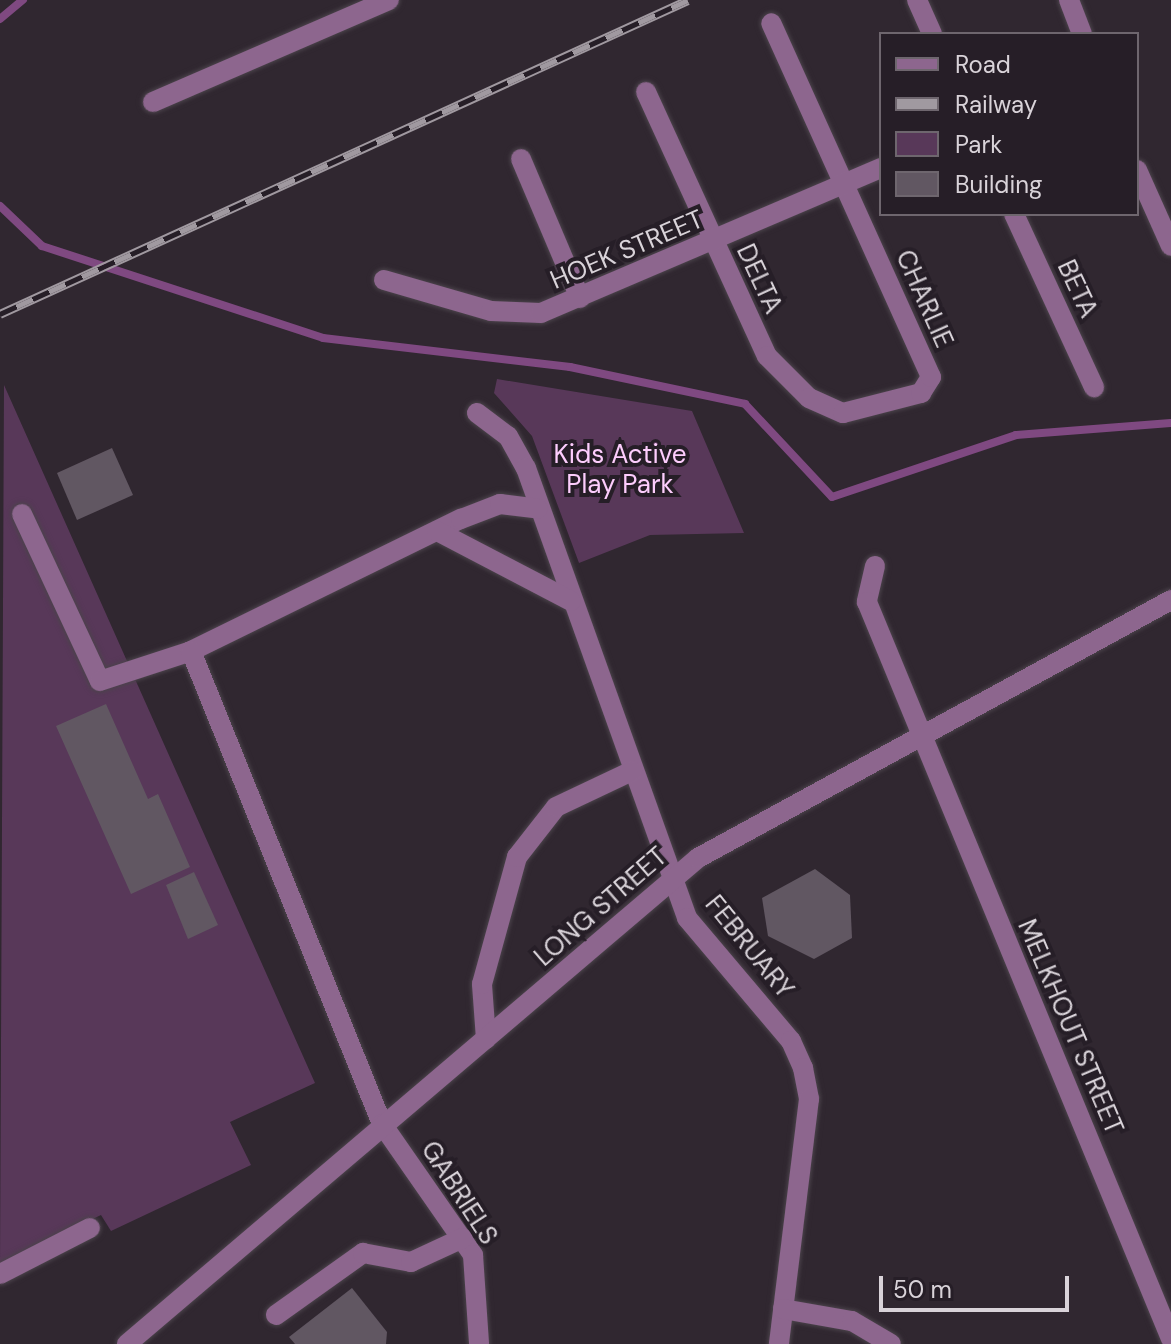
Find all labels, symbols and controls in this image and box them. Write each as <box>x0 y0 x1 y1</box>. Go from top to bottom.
legend <box>879 32 1139 216</box>
text: Road <box>955 49 1011 80</box>
text: Railway <box>955 89 1037 120</box>
text: Park <box>955 129 1002 160</box>
text: Building <box>955 169 1042 200</box>
street label: HOEK STREET <box>546 204 708 296</box>
street label: DELTA <box>729 239 789 319</box>
street label: CHARLIE <box>889 245 959 353</box>
street label: BETA <box>1050 255 1104 323</box>
park label: Kids Active Play Park <box>553 439 687 500</box>
street label: LONG STREET <box>528 841 674 973</box>
street label: FEBRUARY <box>698 889 800 1005</box>
street label: MELKHOUT STREET <box>1011 915 1129 1139</box>
street label: GABRIELS <box>414 1135 504 1251</box>
scale bar <box>883 1260 1073 1310</box>
text: 50 m <box>893 1274 952 1305</box>

